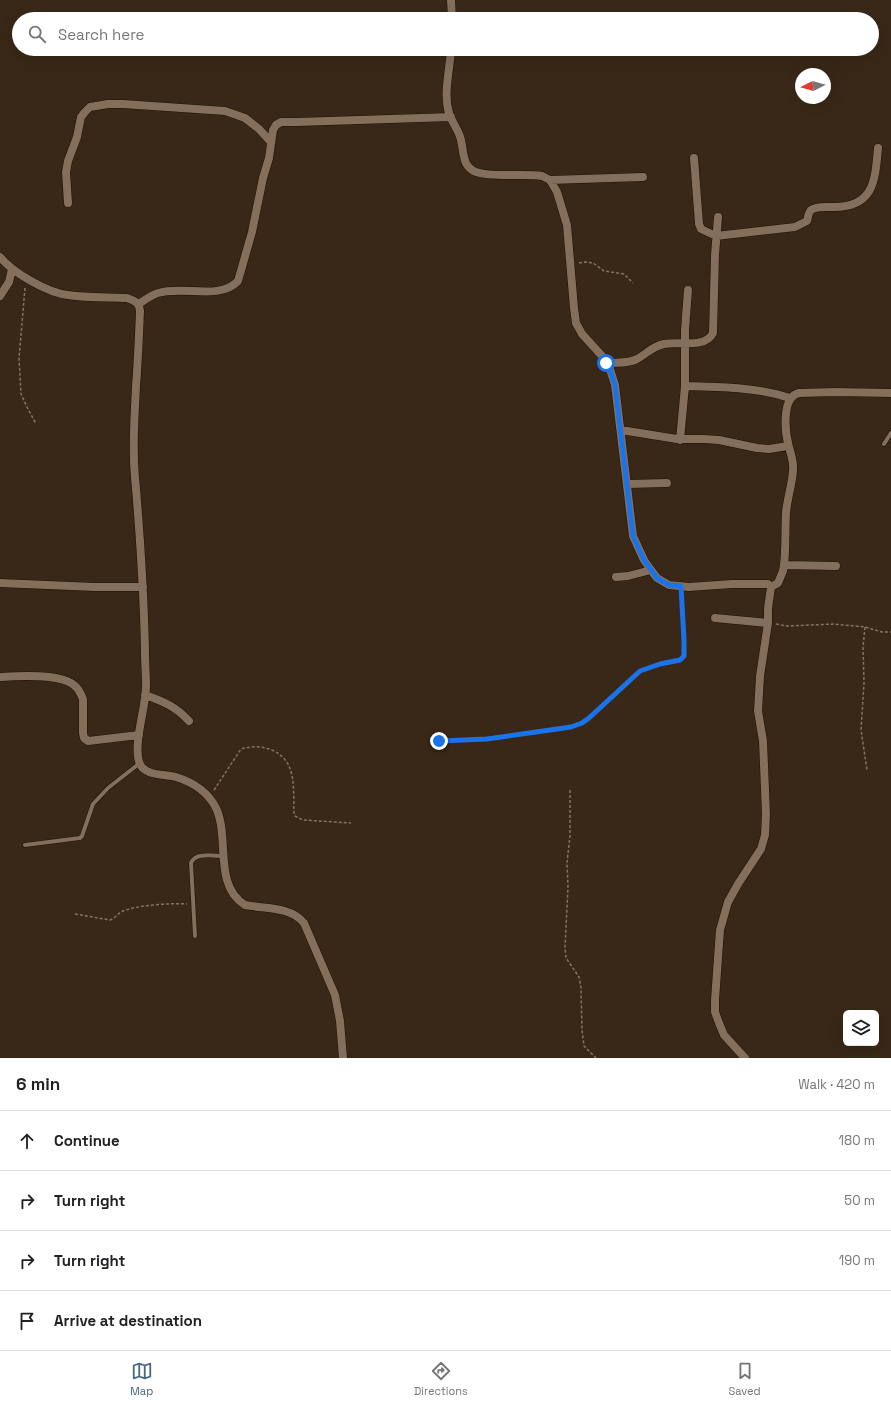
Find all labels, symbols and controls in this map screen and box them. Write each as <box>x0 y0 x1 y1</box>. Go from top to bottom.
search box <box>12 12 879 56</box>
icon: search <box>26 23 48 45</box>
text: Search here <box>58 25 144 44</box>
north arrow <box>795 68 831 104</box>
route start <box>597 354 615 372</box>
route end <box>430 732 448 750</box>
map controls <box>843 1010 879 1046</box>
button: layers <box>843 1010 879 1046</box>
text: 6 min <box>16 1073 60 1095</box>
text: Walk · 420 m <box>798 1076 875 1093</box>
icon: ahead <box>16 1130 38 1152</box>
text: Continue <box>54 1131 120 1150</box>
text: 180 m <box>839 1132 875 1149</box>
icon: right <box>16 1190 38 1212</box>
text: Turn right <box>54 1191 125 1210</box>
text: 50 m <box>844 1192 875 1209</box>
icon: right <box>16 1250 38 1272</box>
text: Turn right <box>54 1251 125 1270</box>
text: 190 m <box>839 1252 875 1269</box>
icon: arrive <box>16 1310 38 1332</box>
text: Arrive at destination <box>54 1311 202 1330</box>
tab: Map <box>130 1360 153 1398</box>
tab: Directions <box>414 1360 468 1398</box>
tab: Saved <box>729 1360 761 1398</box>

